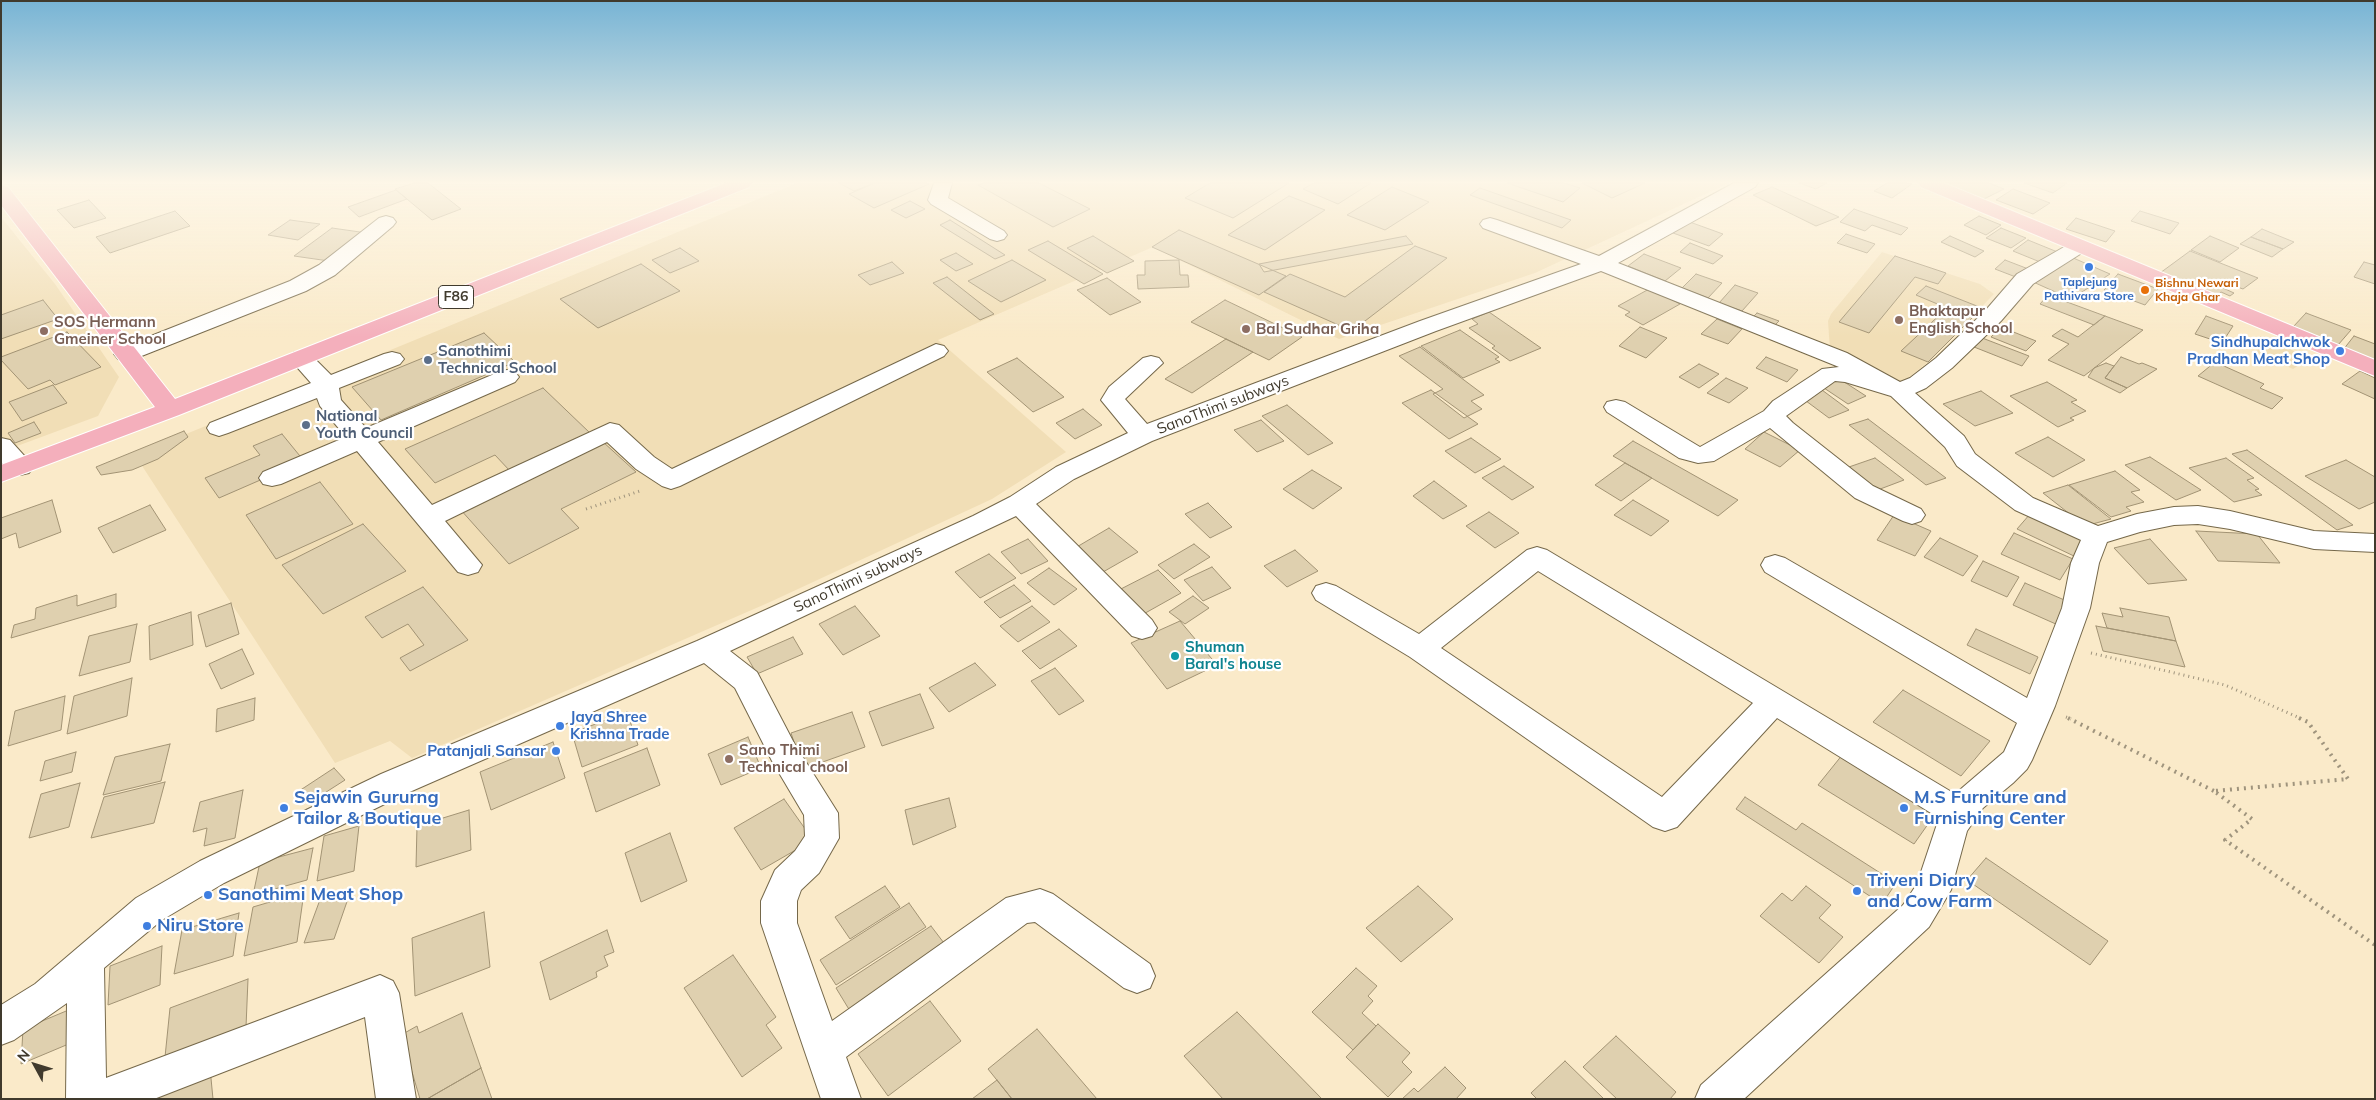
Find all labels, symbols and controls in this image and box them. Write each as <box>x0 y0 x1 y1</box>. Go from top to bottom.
marker: Taplejung Pathivara Store <box>2083 261 2095 273</box>
place label: Taplejung Pathivara Store <box>2044 275 2134 303</box>
place label: Bishnu Newari Khaja Ghar <box>2155 276 2239 304</box>
marker: Bishnu Newari Khaja Ghar <box>2139 284 2151 296</box>
road number: F86 <box>438 286 474 308</box>
place label: Bhaktapur English School <box>1909 302 2013 337</box>
place label: SOS Hermann Gmeiner School <box>54 313 166 348</box>
marker: Bhaktapur English School <box>1893 314 1905 326</box>
place label: Bal Sudhar Griha <box>1256 320 1379 338</box>
marker: Bal Sudhar Griha <box>1240 323 1252 335</box>
marker: SOS Hermann Gmeiner School <box>38 325 50 337</box>
place label: Sindhupalchwok Pradhan Meat Shop <box>2187 333 2330 368</box>
place label: Sanothimi Technical School <box>438 342 557 377</box>
marker: Sindhupalchwok Pradhan Meat Shop <box>2334 345 2346 357</box>
marker: Sanothimi Technical School <box>422 354 434 366</box>
street label: SanoThimi subways <box>1155 372 1291 438</box>
place label: National Youth Council <box>316 407 413 442</box>
marker: National Youth Council <box>300 419 312 431</box>
street label: SanoThimi subways <box>791 541 925 617</box>
place label: Shuman Baral's house <box>1185 638 1282 673</box>
marker: Shuman Baral's house <box>1169 650 1181 662</box>
place label: Jaya Shree Krishna Trade <box>570 708 670 743</box>
marker: Jaya Shree Krishna Trade <box>554 720 566 732</box>
place label: Sano Thimi Technical chool <box>739 741 848 776</box>
place label: Patanjali Sansar <box>427 742 546 760</box>
marker: Patanjali Sansar <box>550 745 562 757</box>
marker: Sano Thimi Technical chool <box>723 753 735 765</box>
place label: Sejawin Gururng Tailor & Boutique <box>294 787 441 830</box>
place label: M.S Furniture and Furnishing Center <box>1914 787 2067 830</box>
marker: Sejawin Gururng Tailor & Boutique <box>278 802 290 814</box>
marker: M.S Furniture and Furnishing Center <box>1898 802 1910 814</box>
place label: Triveni Diary and Cow Farm <box>1867 870 1992 912</box>
place label: Sanothimi Meat Shop <box>218 884 403 906</box>
marker: Triveni Diary and Cow Farm <box>1851 885 1863 897</box>
marker: Sanothimi Meat Shop <box>202 889 214 901</box>
place label: Niru Store <box>157 915 244 937</box>
marker: Niru Store <box>141 920 153 932</box>
north arrow <box>10 1040 60 1090</box>
text: N <box>13 1046 34 1065</box>

